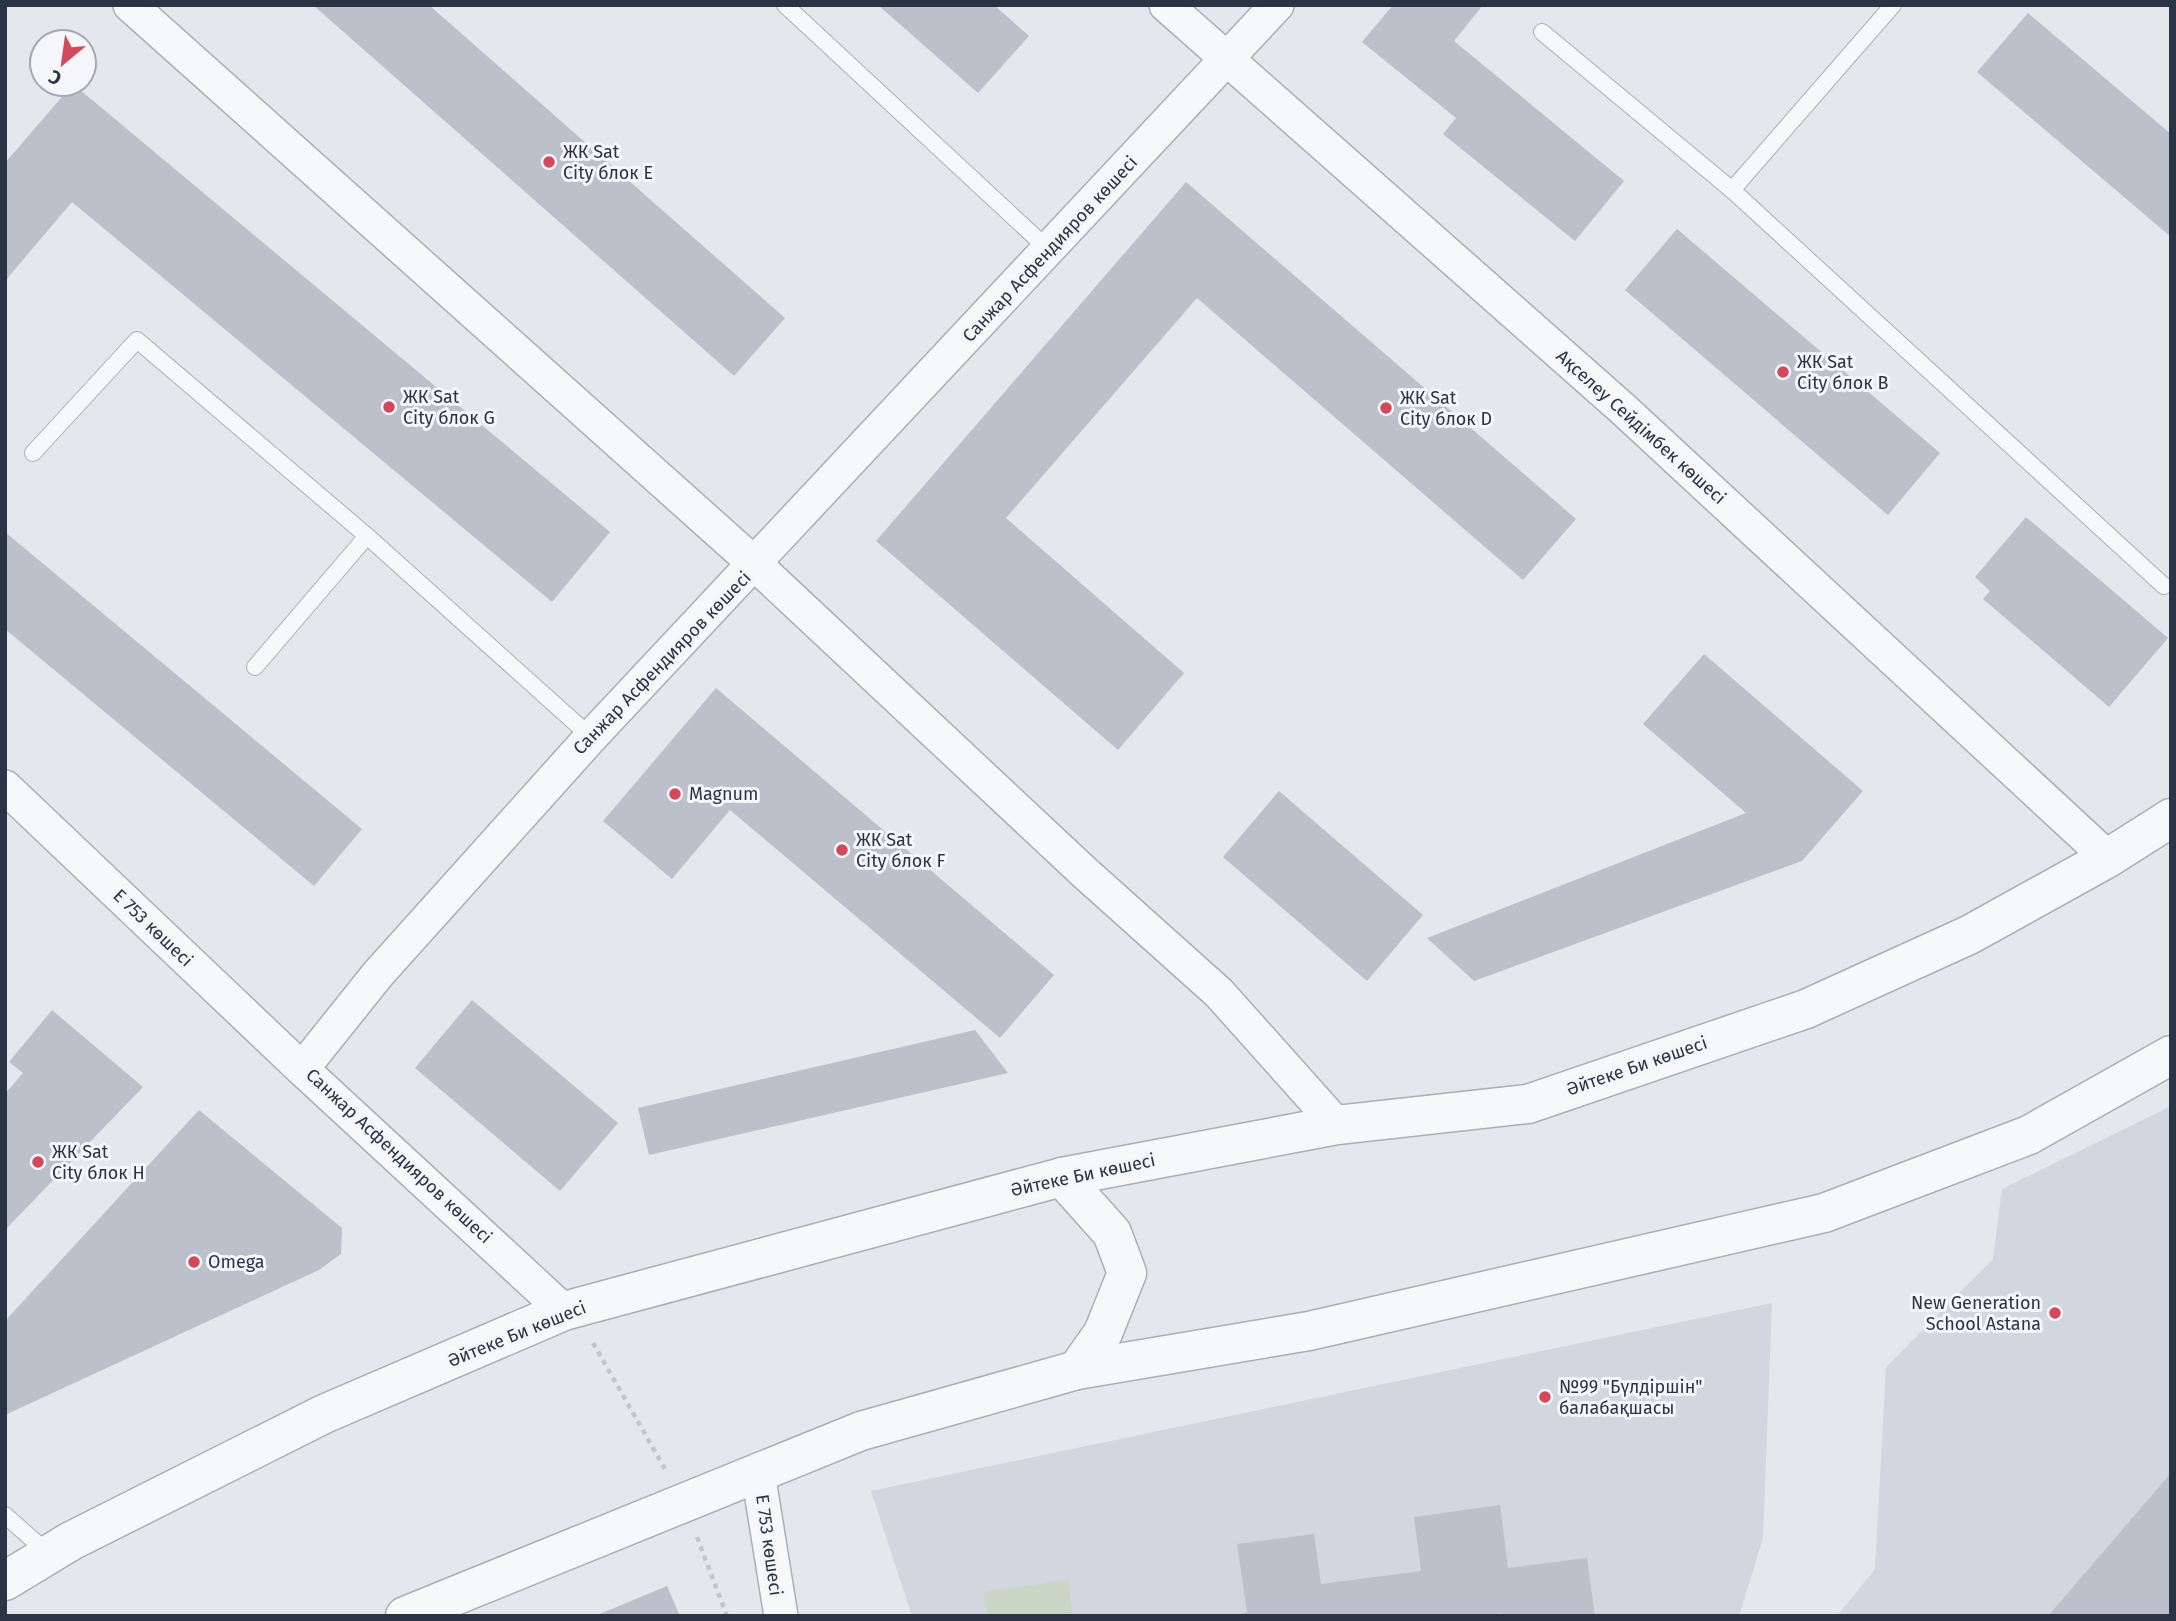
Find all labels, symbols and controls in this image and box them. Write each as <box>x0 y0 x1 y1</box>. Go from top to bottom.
north arrow <box>28 28 98 98</box>
text: С <box>45 65 65 90</box>
place label: ЖК Sat City блок E <box>563 141 653 184</box>
street label: Санжар Асфендияров көшесі <box>958 151 1142 347</box>
marker: ЖК Sat City блок E <box>541 154 557 170</box>
street label: Ақселеу Сейдімбек көшесі <box>1552 345 1730 509</box>
place label: ЖК Sat City блок B <box>1797 351 1888 394</box>
marker: ЖК Sat City блок B <box>1775 364 1791 380</box>
place label: ЖК Sat City блок G <box>403 386 495 429</box>
place label: ЖК Sat City блок D <box>1400 387 1492 430</box>
marker: ЖК Sat City блок G <box>381 399 397 415</box>
marker: ЖК Sat City блок D <box>1378 400 1394 416</box>
street label: Санжар Асфендияров көшесі <box>568 567 756 759</box>
place label: Magnum <box>689 783 758 805</box>
marker: Magnum <box>667 786 683 802</box>
place label: ЖК Sat City блок F <box>856 829 945 872</box>
marker: ЖК Sat City блок F <box>834 842 850 858</box>
street label: Е 753 көшесі <box>109 885 197 971</box>
street label: Әйтеке Би көшесі <box>1564 1032 1710 1100</box>
street label: Санжар Асфендияров көшесі <box>301 1064 497 1248</box>
place label: ЖК Sat City блок H <box>52 1141 145 1184</box>
street label: Әйтеке Би көшесі <box>1009 1149 1157 1201</box>
marker: ЖК Sat City блок H <box>30 1154 46 1170</box>
place label: Omega <box>208 1251 265 1273</box>
marker: Omega <box>186 1254 202 1270</box>
place label: New Generation School Astana <box>1911 1292 2041 1335</box>
street label: Әйтеке Би көшесі <box>445 1296 589 1372</box>
marker: New Generation School Astana <box>2047 1305 2063 1321</box>
place label: №99 "Бүлдіршін" балабақшасы <box>1559 1376 1703 1419</box>
marker: №99 "Бүлдіршін" балабақшасы <box>1537 1389 1553 1405</box>
street label: Е 753 көшесі <box>751 1493 787 1597</box>

